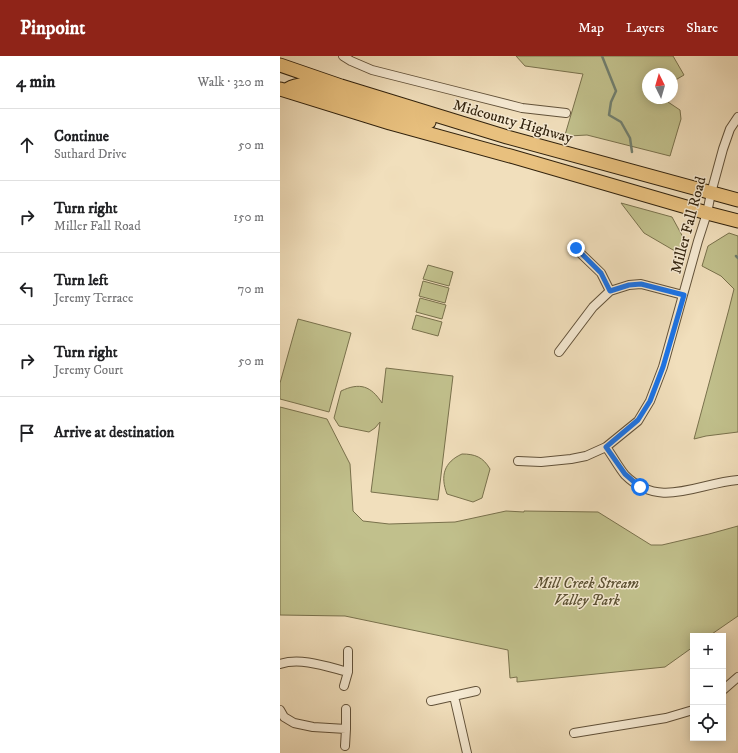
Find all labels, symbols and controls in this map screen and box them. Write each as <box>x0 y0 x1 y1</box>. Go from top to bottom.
text: Pinpoint <box>20 17 85 40</box>
text: Map <box>578 19 604 37</box>
text: Layers <box>626 19 664 37</box>
text: Share <box>686 19 718 37</box>
north arrow <box>642 68 678 104</box>
text: 4 min <box>16 71 55 93</box>
text: Walk · 320 m <box>198 74 264 90</box>
street label: Midcounty Highway <box>451 95 576 148</box>
text: Continue <box>54 127 109 146</box>
icon: ahead <box>16 134 38 156</box>
text: 50 m <box>238 137 264 153</box>
text: Suthard Drive <box>54 146 127 162</box>
street label: Miller Fall Road <box>666 174 711 276</box>
text: Turn right <box>54 199 117 218</box>
icon: right <box>16 206 38 228</box>
text: 150 m <box>233 209 264 225</box>
text: Miller Fall Road <box>54 218 141 234</box>
route end <box>567 239 585 257</box>
text: Turn left <box>54 271 108 290</box>
icon: left <box>16 278 38 300</box>
text: 70 m <box>238 281 264 297</box>
text: Jeremy Terrace <box>54 290 133 306</box>
text: Turn right <box>54 343 117 362</box>
icon: right <box>16 350 38 372</box>
text: 50 m <box>238 353 264 369</box>
text: Jeremy Court <box>54 362 123 378</box>
icon: arrive <box>16 422 38 444</box>
text: Arrive at destination <box>54 423 174 442</box>
route start <box>631 478 649 496</box>
park label: Mill Creek Stream Valley Park <box>534 574 639 610</box>
map controls <box>690 633 726 741</box>
button: + <box>690 633 726 669</box>
button: − <box>690 669 726 705</box>
button: locate <box>690 705 726 741</box>

